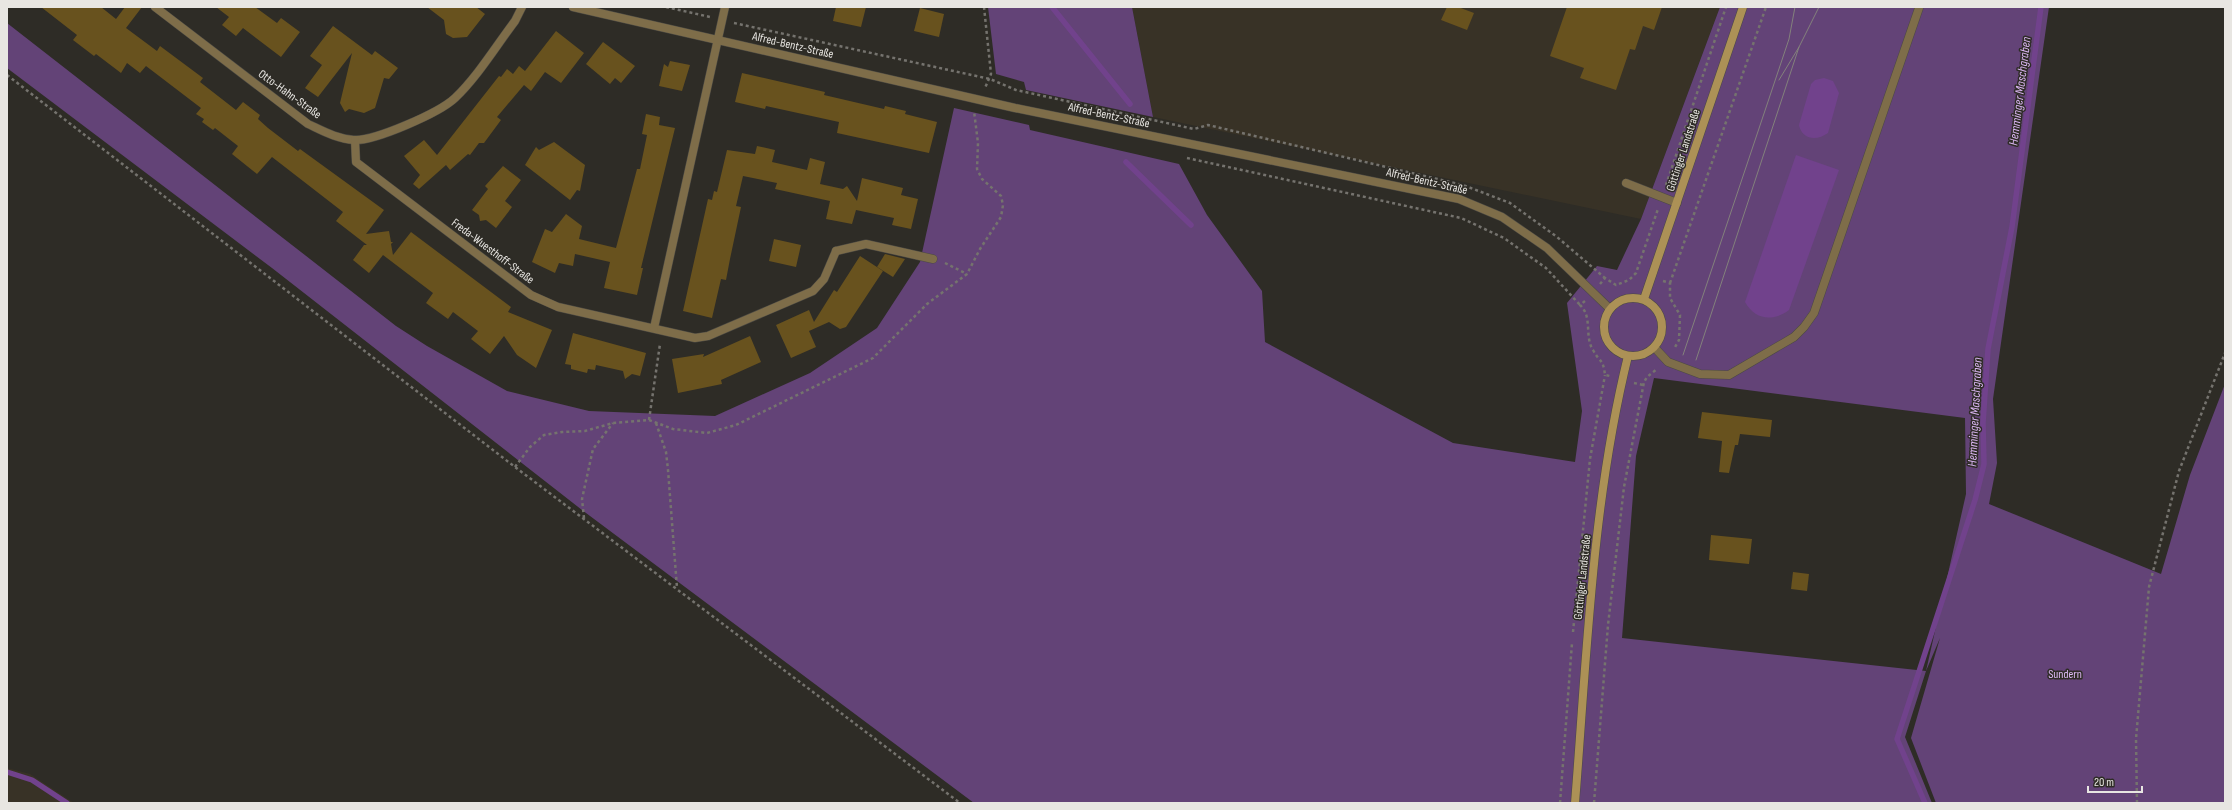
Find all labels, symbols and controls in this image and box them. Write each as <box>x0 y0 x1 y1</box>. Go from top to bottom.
street label: Alfred-Bentz-Straße <box>750 29 835 62</box>
water label: Hemminger Maschgraben <box>2005 35 2035 146</box>
street label: Otto-Hahn-Straße <box>255 66 324 122</box>
street label: Alfred-Bentz-Straße <box>1066 99 1151 131</box>
street label: Göttinger Landstraße <box>1663 107 1704 193</box>
street label: Alfred-Bentz-Straße <box>1384 165 1469 198</box>
street label: Freda-Wuesthoff-Straße <box>448 215 537 287</box>
water label: Hemminger Maschgraben <box>1964 356 1986 467</box>
street label: Göttinger Landstraße <box>1571 534 1594 620</box>
park label: Sundern <box>2048 667 2082 682</box>
scale bar <box>2088 768 2142 794</box>
text: 20 m <box>2094 775 2114 790</box>

